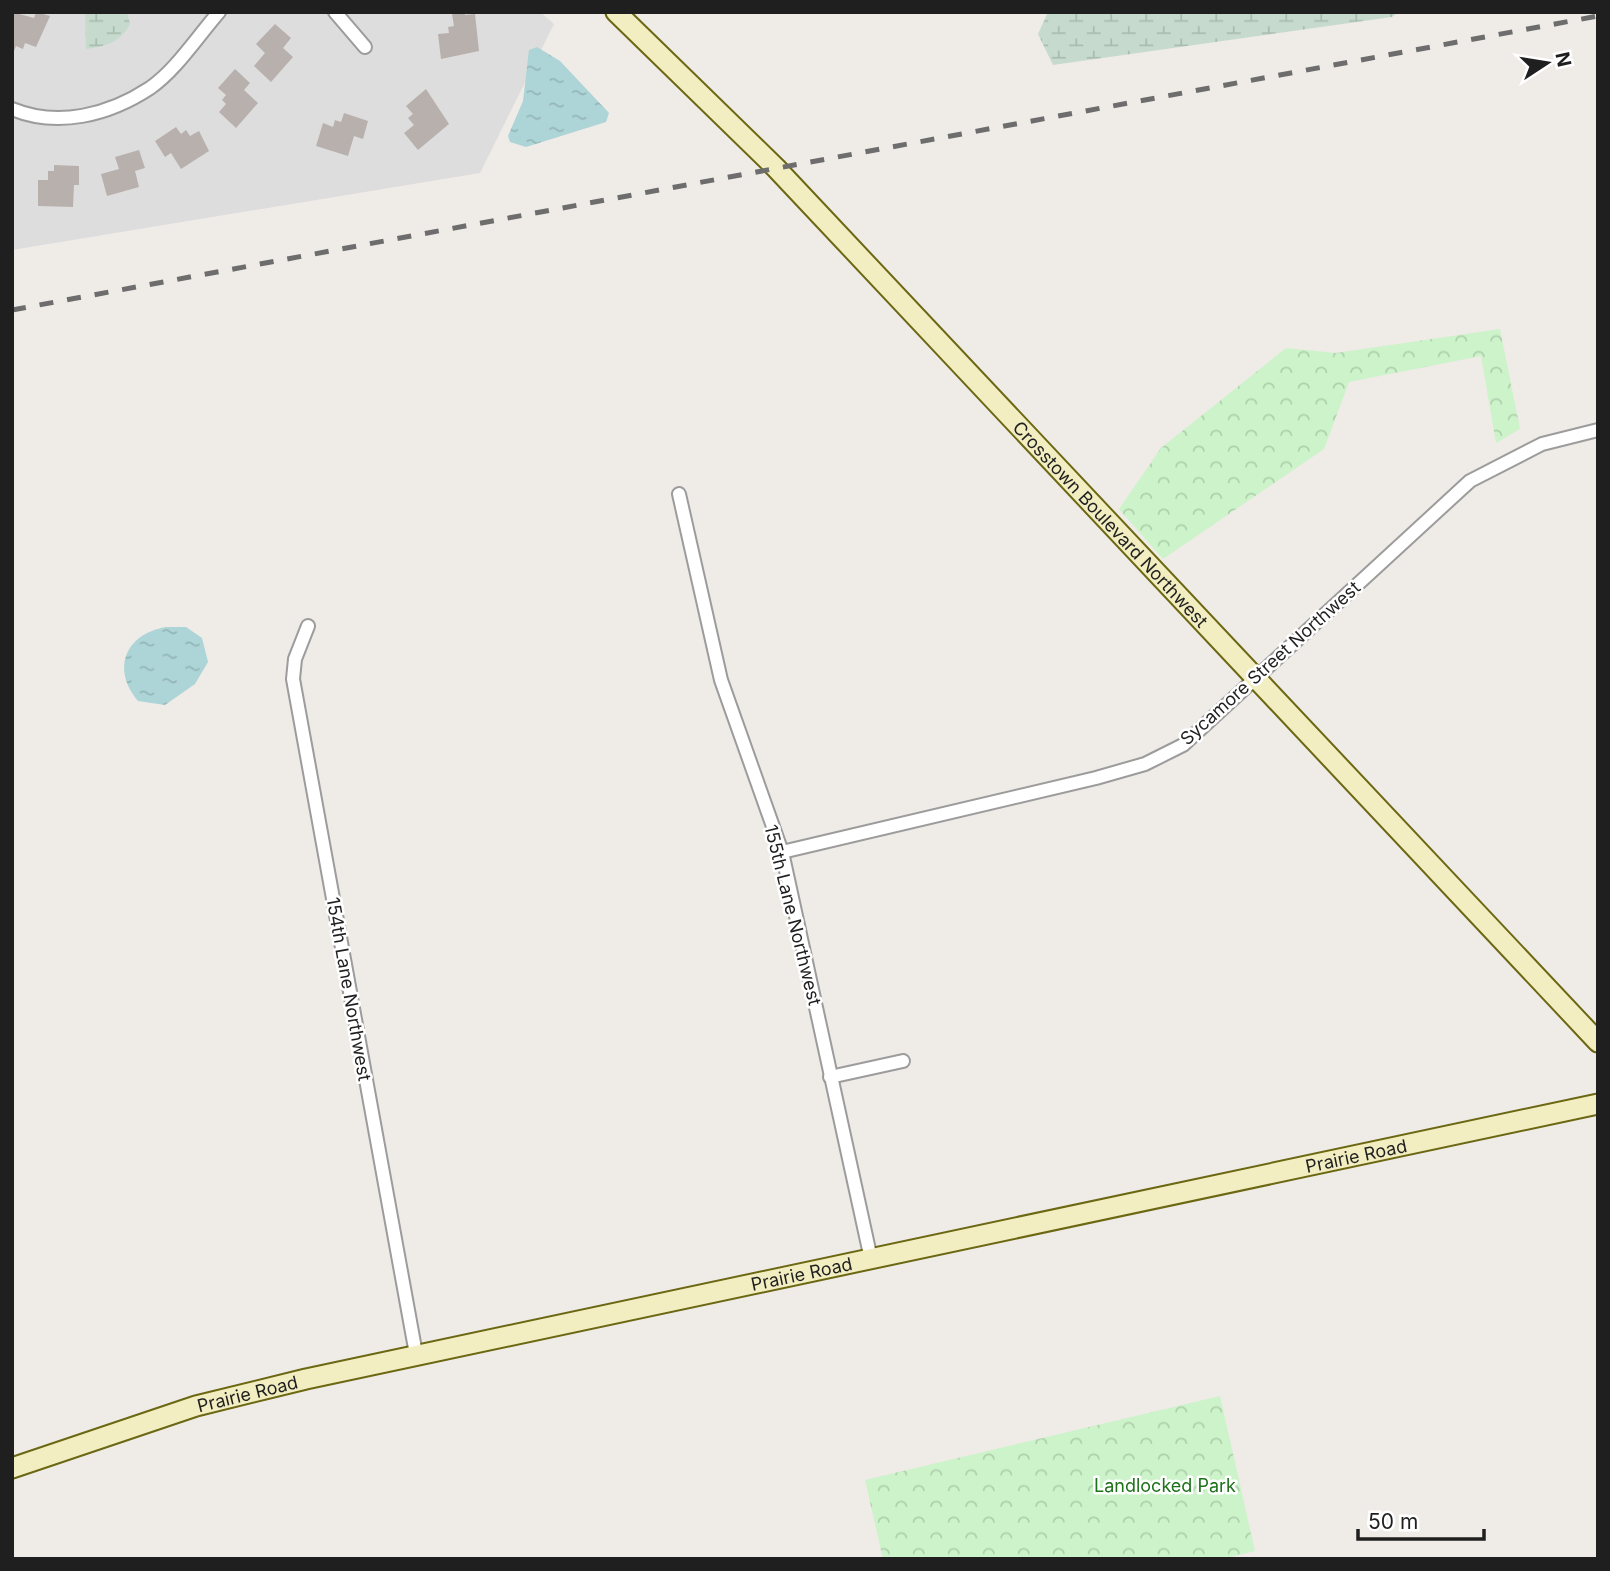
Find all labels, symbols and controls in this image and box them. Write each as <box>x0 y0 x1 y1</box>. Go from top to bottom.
north arrow <box>1512 28 1582 98</box>
text: N <box>1550 50 1576 69</box>
street label: Crosstown Boulevard Northwest <box>1009 417 1213 631</box>
street label: Sycamore Street Northwest <box>1176 577 1364 749</box>
street label: 155th Lane Northwest <box>760 822 826 1008</box>
street label: 154th Lane Northwest <box>322 895 376 1083</box>
street label: Prairie Road <box>1303 1134 1409 1177</box>
street label: Prairie Road <box>749 1253 854 1295</box>
street label: Prairie Road <box>195 1371 300 1416</box>
park label: Landlocked Park <box>1094 1475 1236 1496</box>
scale bar <box>1358 1498 1484 1542</box>
text: 50 m <box>1368 1509 1418 1534</box>

